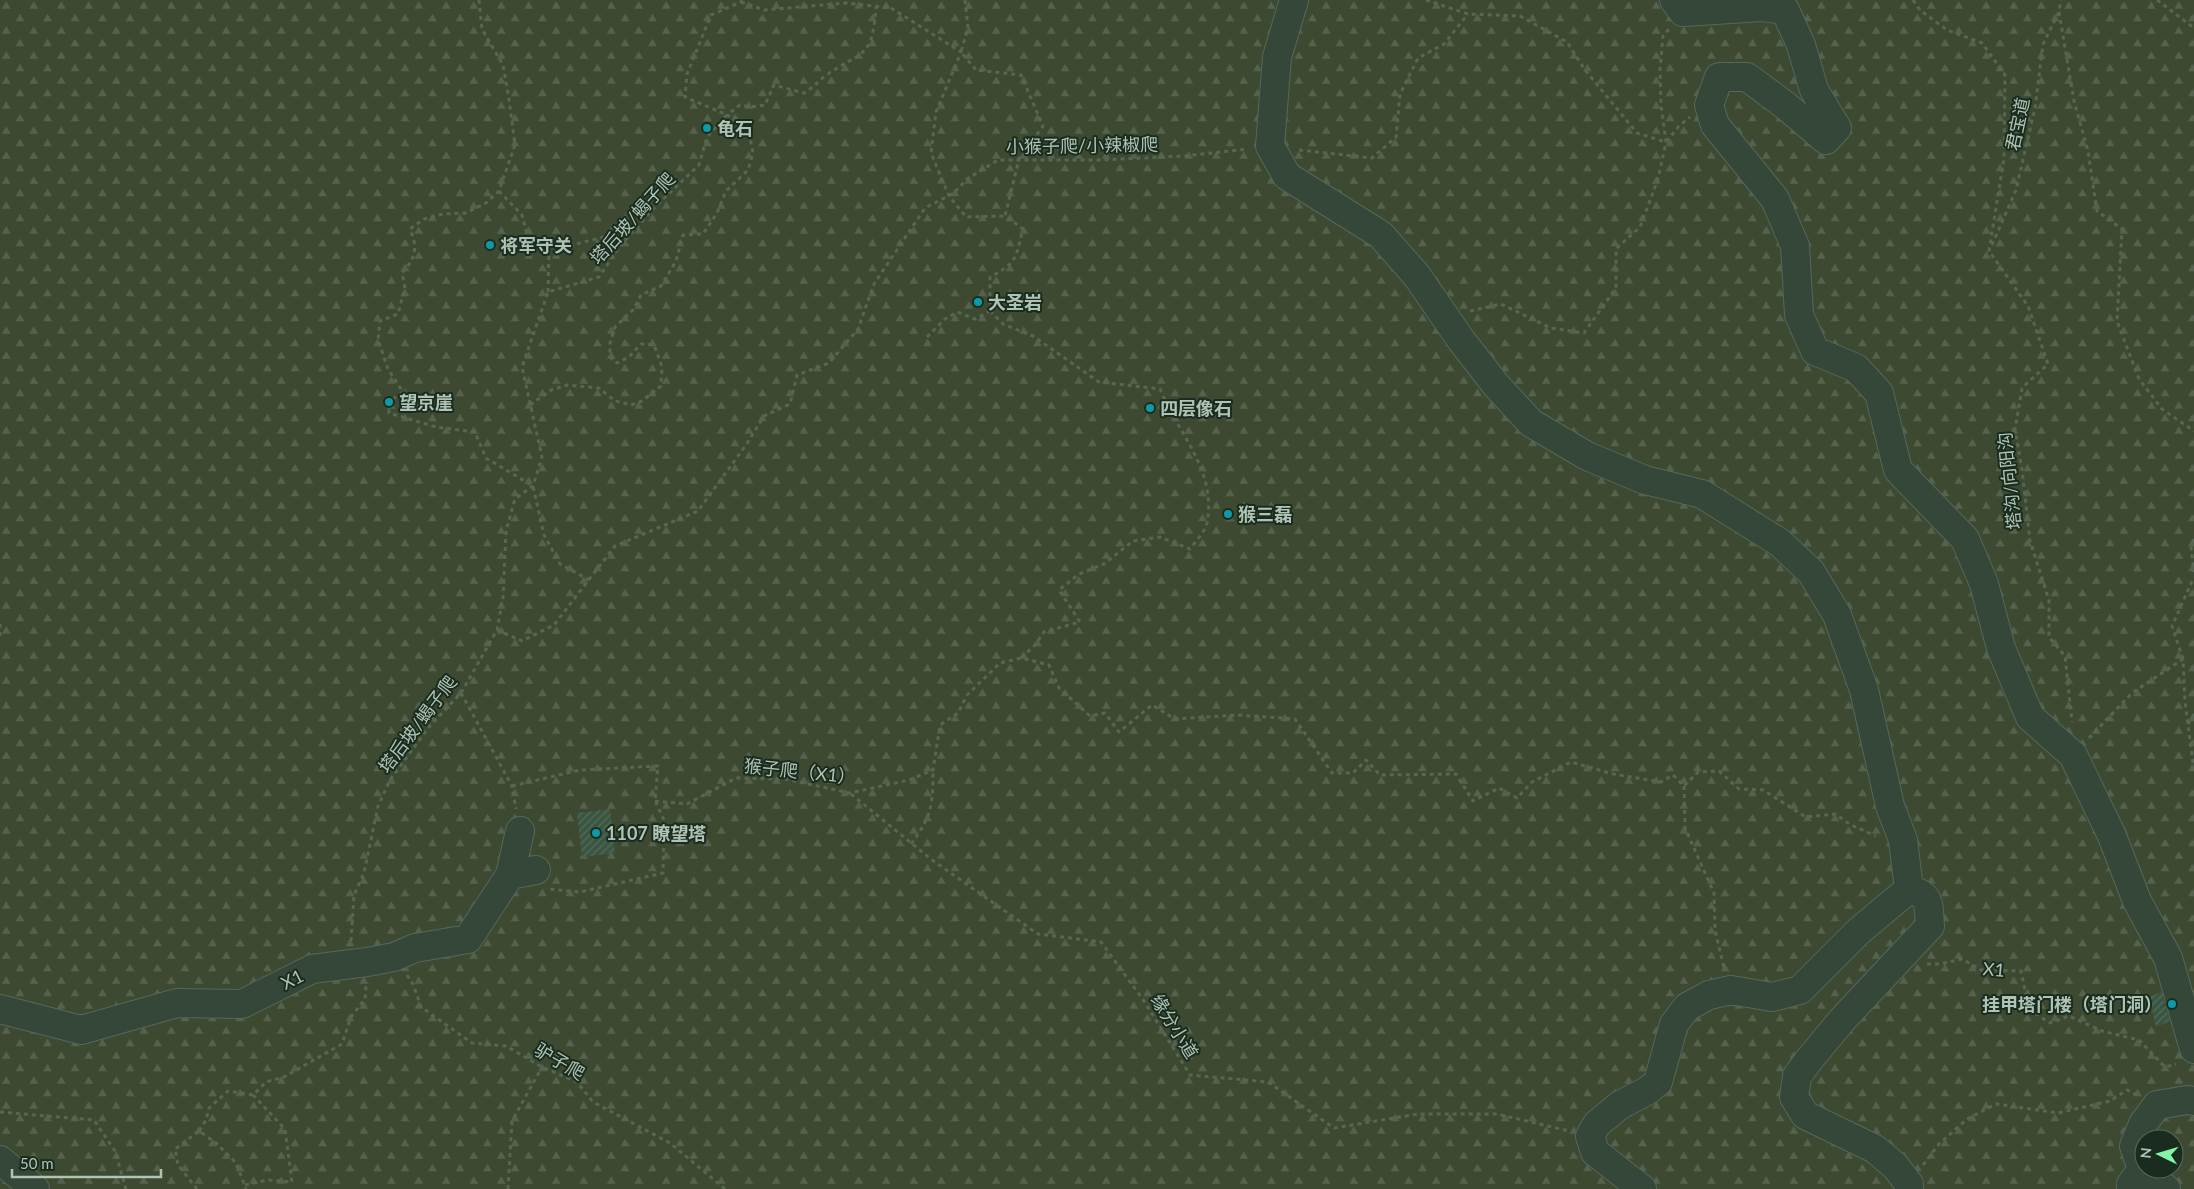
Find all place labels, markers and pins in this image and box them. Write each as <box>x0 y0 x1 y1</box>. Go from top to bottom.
place label: 龟石 <box>717 117 753 139</box>
marker: 龟石 <box>701 122 713 134</box>
place label: 将军守关 <box>500 234 572 256</box>
marker: 将军守关 <box>484 239 496 251</box>
place label: 大圣岩 <box>988 291 1042 313</box>
marker: 大圣岩 <box>972 296 984 308</box>
place label: 望京崖 <box>399 391 453 413</box>
marker: 望京崖 <box>383 396 395 408</box>
place label: 四层像石 <box>1160 397 1232 419</box>
marker: 四层像石 <box>1144 402 1156 414</box>
place label: 猴三磊 <box>1238 503 1292 525</box>
marker: 猴三磊 <box>1222 508 1234 520</box>
place label: 1107 瞭望塔 <box>606 822 706 844</box>
marker: 1107 瞭望塔 <box>590 827 602 839</box>
place label: 挂甲塔门楼（塔门洞） <box>1982 993 2162 1015</box>
marker: 挂甲塔门楼（塔门洞） <box>2166 998 2178 1010</box>

